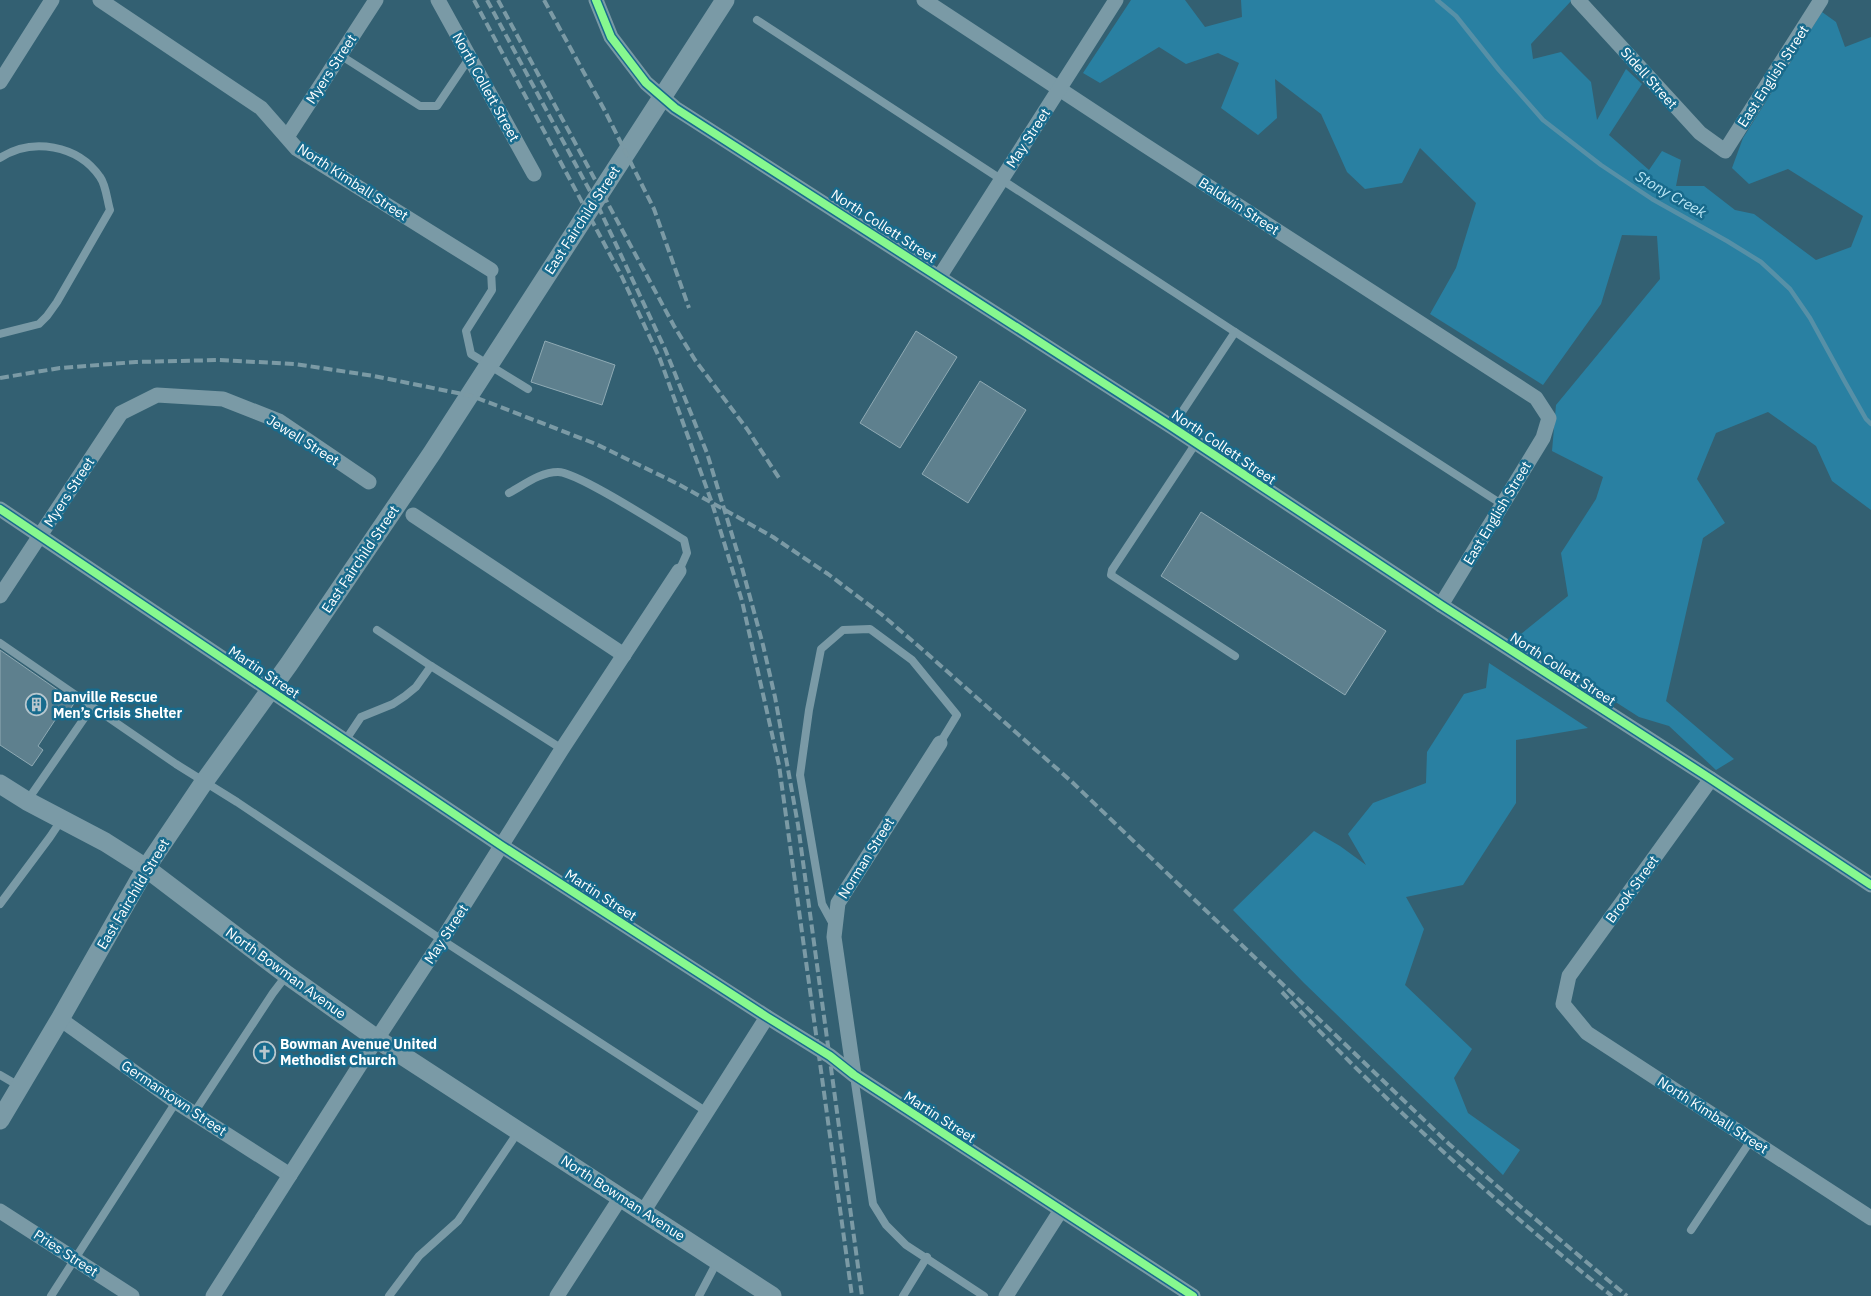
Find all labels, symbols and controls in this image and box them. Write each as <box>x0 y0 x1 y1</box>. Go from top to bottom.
street label: East English Street <box>1733 22 1813 130</box>
street label: North Collett Street <box>448 29 524 145</box>
street label: Myers Street <box>302 31 360 107</box>
street label: Sidell Street <box>1617 43 1681 113</box>
street label: May Street <box>1002 105 1054 171</box>
street label: North Kimball Street <box>294 139 412 225</box>
street label: East Fairchild Street <box>540 162 624 278</box>
water label: Stony Creek <box>1632 166 1710 222</box>
street label: Baldwin Street <box>1195 173 1283 239</box>
street label: North Collett Street <box>828 185 940 267</box>
street label: North Collett Street <box>1168 405 1280 489</box>
street label: Jewell Street <box>263 411 343 470</box>
street label: Myers Street <box>40 454 98 530</box>
street label: East English Street <box>1459 458 1535 568</box>
street label: East Fairchild Street <box>317 502 403 616</box>
street label: North Collett Street <box>1507 628 1619 710</box>
street label: Martin Street <box>225 642 303 702</box>
place label: Danville Rescue Men’s Crisis Shelter <box>53 688 182 722</box>
building icon: Danville Rescue Men’s Crisis Shelter <box>25 693 49 717</box>
street label: Norman Street <box>834 814 898 902</box>
street label: East Fairchild Street <box>93 835 173 953</box>
street label: Brook Street <box>1602 852 1663 926</box>
street label: Martin Street <box>562 865 640 925</box>
street label: May Street <box>420 901 472 967</box>
street label: North Bowman Avenue <box>222 923 350 1023</box>
place label: Bowman Avenue United Methodist Church <box>280 1035 437 1069</box>
church icon: Bowman Avenue United Methodist Church <box>252 1040 276 1064</box>
street label: Germantown Street <box>118 1056 230 1140</box>
street label: North Kimball Street <box>1654 1072 1772 1158</box>
street label: Martin Street <box>901 1087 979 1147</box>
street label: North Bowman Avenue <box>558 1151 689 1245</box>
street label: Pries Street <box>30 1226 102 1281</box>

